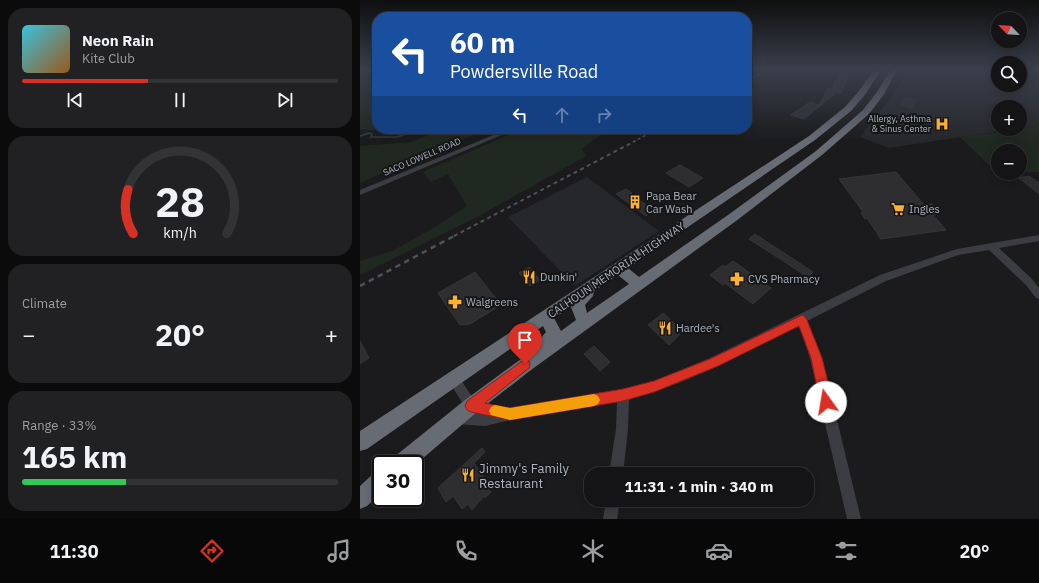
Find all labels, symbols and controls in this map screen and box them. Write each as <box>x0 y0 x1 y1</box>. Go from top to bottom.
north arrow <box>991 12 1027 48</box>
map controls <box>991 12 1027 180</box>
text: 60 m <box>450 24 515 61</box>
icon: left <box>384 28 436 80</box>
text: Neon Rain <box>82 31 154 50</box>
text: Kite Club <box>82 50 135 67</box>
button: search <box>991 56 1027 92</box>
text: Powdersville Road <box>450 60 598 83</box>
icon: previous <box>64 89 86 111</box>
icon: pause <box>169 89 191 111</box>
icon: next <box>274 89 296 111</box>
button: + <box>991 100 1027 136</box>
icon: left <box>509 104 531 126</box>
icon: ahead <box>551 104 573 126</box>
icon: right <box>593 104 615 126</box>
place label: Allergy, Asthma & Sinus Center <box>868 113 932 134</box>
hospital icon: Allergy, Asthma & Sinus Center <box>934 116 950 132</box>
street label: SACO LOWELL ROAD <box>381 135 462 178</box>
button: − <box>991 144 1027 180</box>
text: 28 <box>155 173 205 227</box>
place label: Papa Bear Car Wash <box>646 189 696 216</box>
building icon: Papa Bear Car Wash <box>627 194 643 210</box>
supermarket icon: Ingles <box>890 201 906 217</box>
place label: Ingles <box>909 202 940 216</box>
street label: CALHOUN MEMORIAL HIGHWAY <box>545 219 687 321</box>
text: km/h <box>163 222 197 241</box>
restaurant icon: Dunkin' <box>521 269 537 285</box>
place label: Dunkin' <box>540 270 577 284</box>
pharmacy icon: CVS Pharmacy <box>729 271 745 287</box>
place label: CVS Pharmacy <box>748 272 820 286</box>
pharmacy icon: Walgreens <box>447 294 463 310</box>
text: Climate <box>22 295 67 312</box>
place label: Walgreens <box>466 295 518 309</box>
text: 20° <box>155 315 205 354</box>
text: − <box>22 320 35 349</box>
text: + <box>325 320 338 349</box>
restaurant icon: Hardee's <box>657 320 673 336</box>
place label: Hardee's <box>676 321 720 335</box>
pin <box>508 323 542 364</box>
icon: arrive <box>514 329 536 351</box>
position arrow <box>805 381 847 423</box>
text: Range · 33% <box>22 417 96 434</box>
text: 165 km <box>22 437 127 476</box>
speed limit sign: 30 <box>372 455 424 507</box>
place label: Jimmy's Family Restaurant <box>479 460 569 492</box>
restaurant icon: Jimmy's Family Restaurant <box>460 467 476 483</box>
text: 11:31 · 1 min · 340 m <box>625 477 773 496</box>
icon: directions <box>198 537 226 565</box>
icon: music <box>325 537 353 565</box>
icon: phone <box>452 537 480 565</box>
icon: climate <box>579 537 607 565</box>
icon: car <box>705 537 733 565</box>
icon: filters <box>832 537 860 565</box>
text: 11:30 <box>49 540 99 563</box>
text: 20° <box>959 540 989 563</box>

